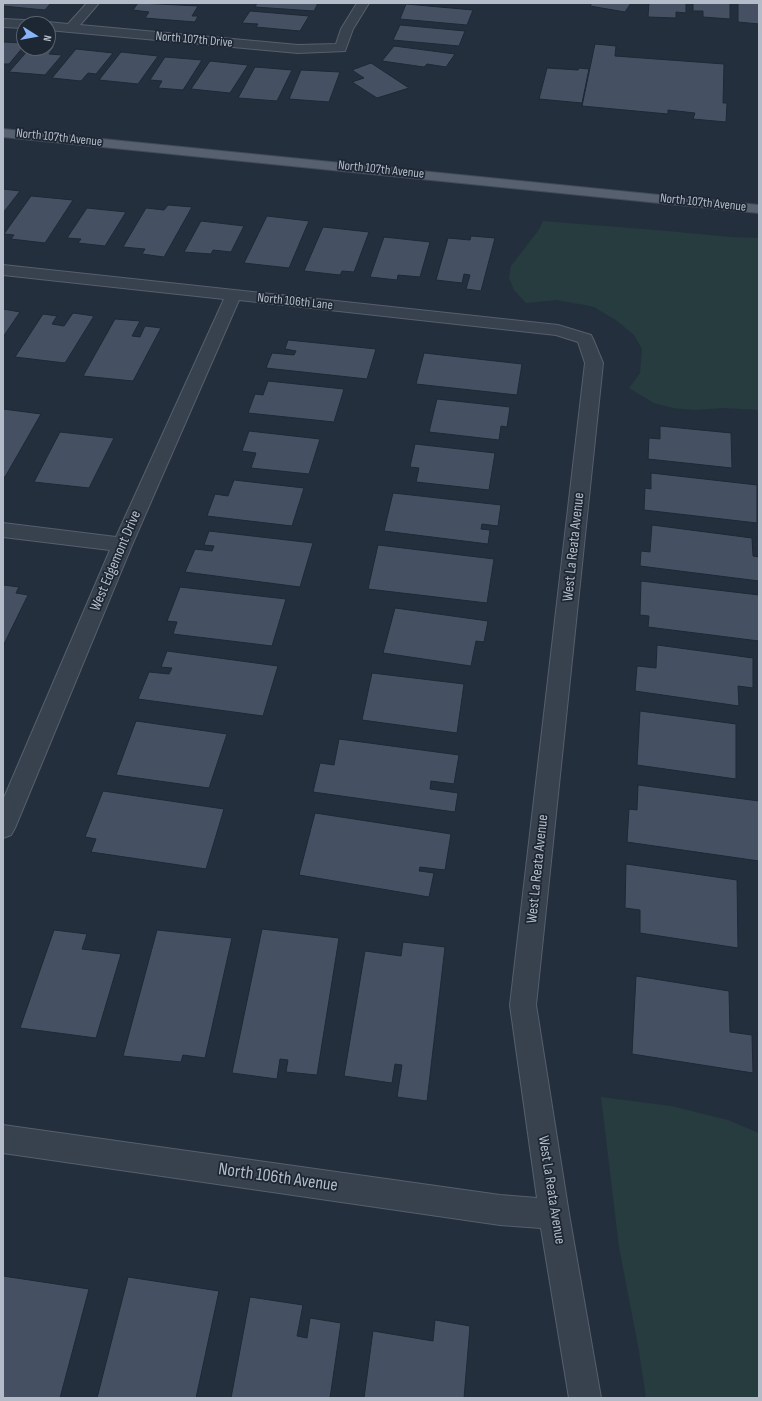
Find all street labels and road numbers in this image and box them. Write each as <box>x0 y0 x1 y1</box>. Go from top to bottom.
street label: North 107th Drive <box>155 29 233 51</box>
street label: North 107th Avenue <box>15 126 103 150</box>
street label: North 107th Avenue <box>337 158 425 182</box>
street label: North 107th Avenue <box>659 191 747 215</box>
street label: North 106th Lane <box>257 290 333 314</box>
street label: West La Reata Avenue <box>559 492 589 602</box>
street label: West Edgemont Drive <box>87 508 145 614</box>
street label: West La Reata Avenue <box>523 814 553 924</box>
street label: West La Reata Avenue <box>534 1135 568 1245</box>
street label: North 106th Avenue <box>217 1159 339 1197</box>

